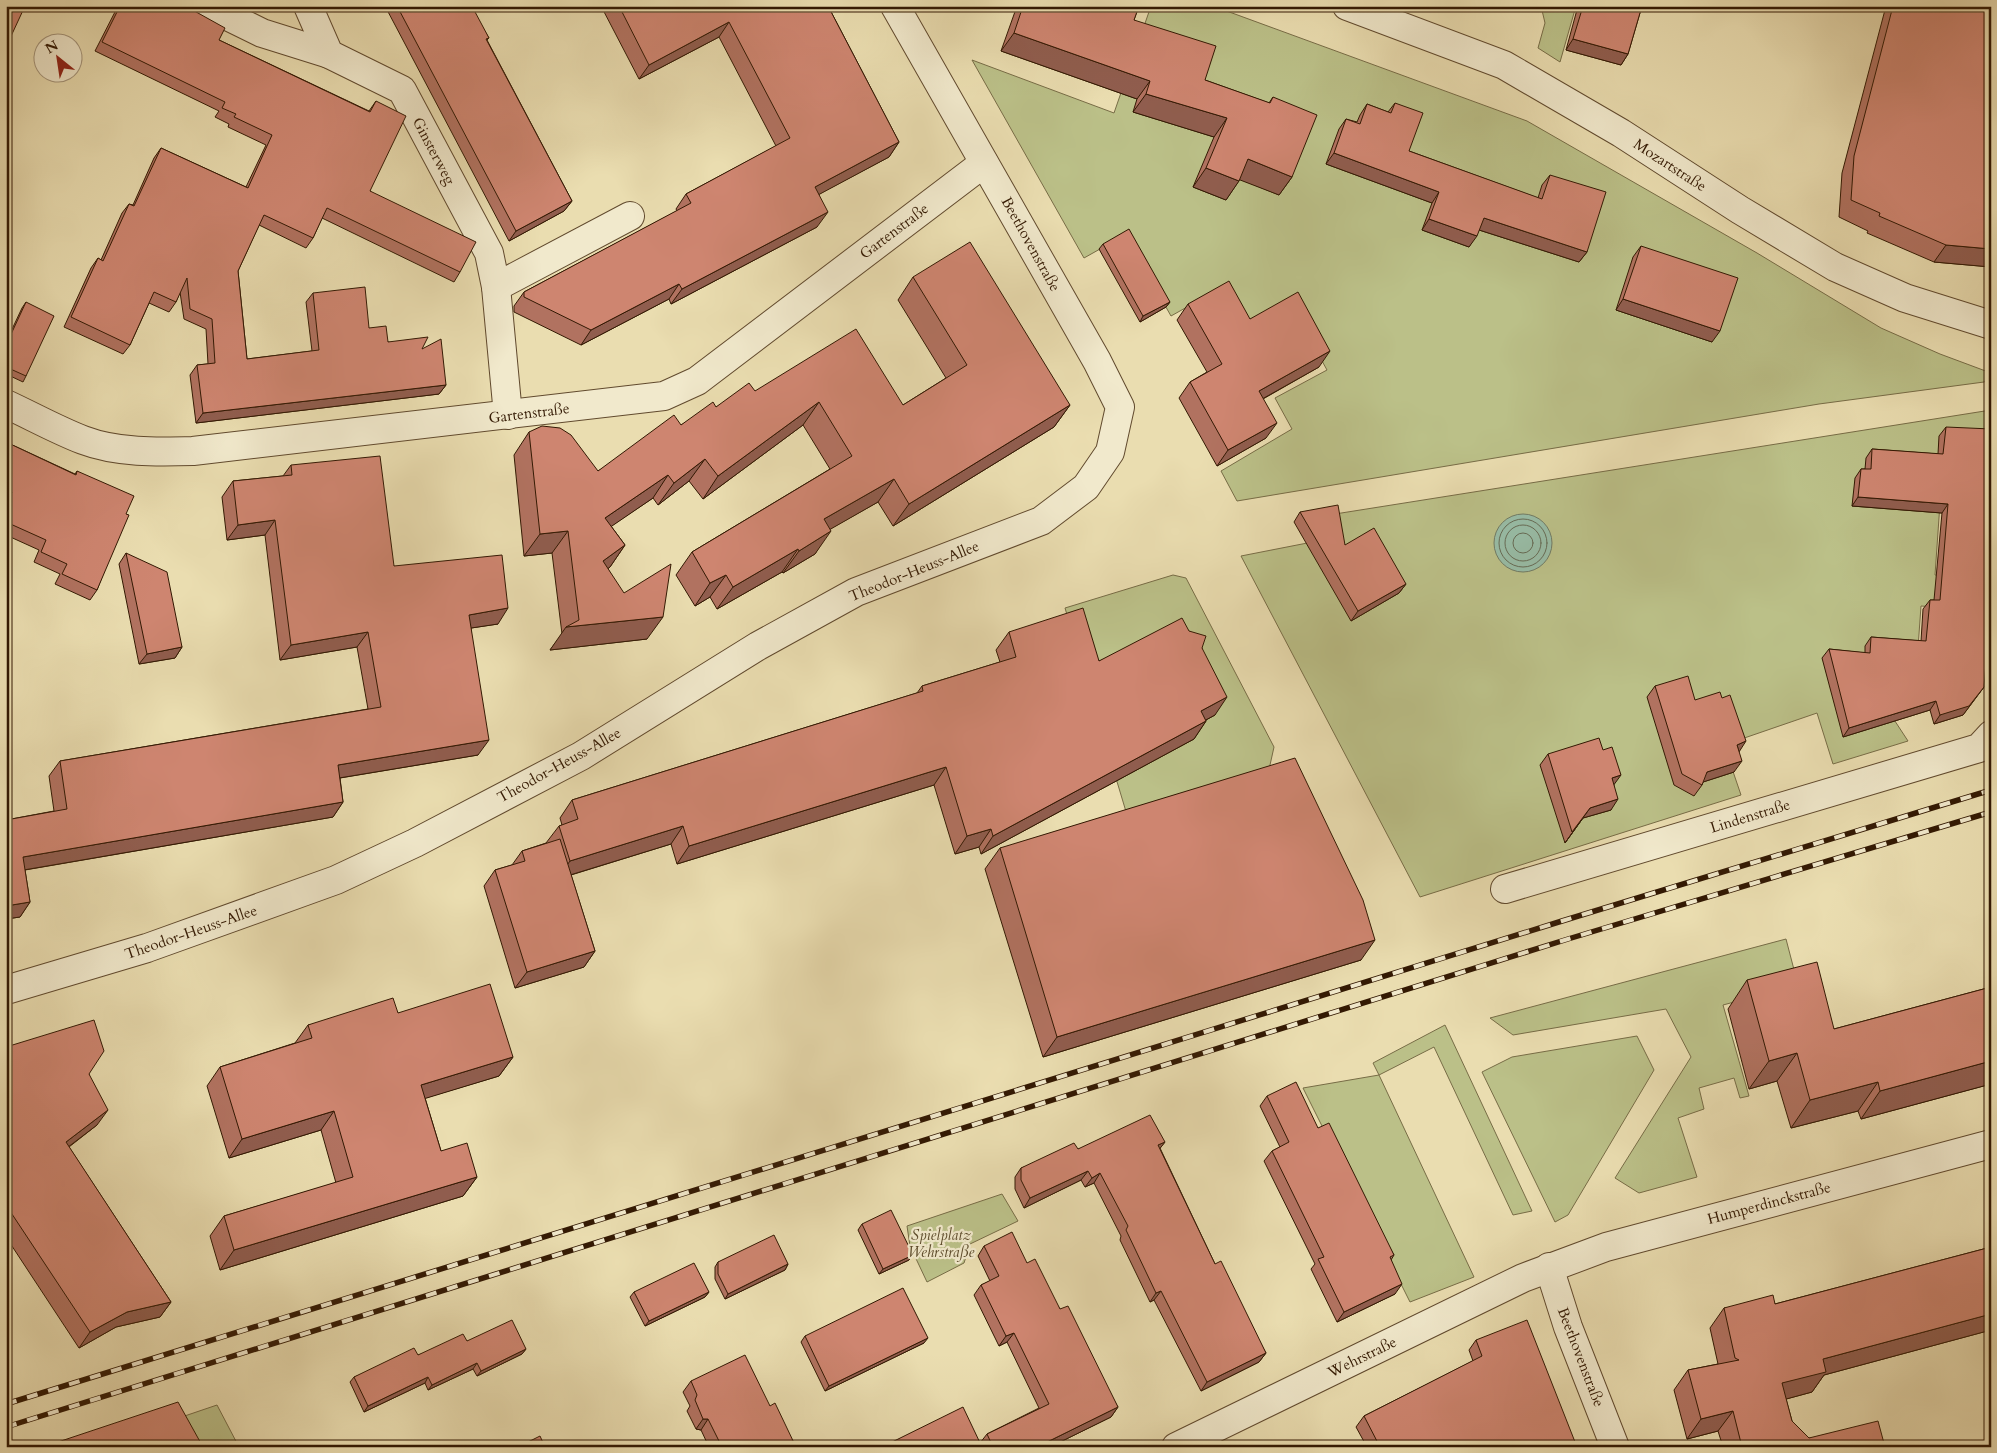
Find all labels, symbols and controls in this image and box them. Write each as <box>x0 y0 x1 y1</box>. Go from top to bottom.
north arrow <box>32 32 82 82</box>
text: N <box>42 36 62 58</box>
street label: Ginsterweg <box>408 114 460 189</box>
street label: Mozartstraße <box>1630 134 1710 196</box>
street label: Beethovenstraße <box>997 193 1065 295</box>
street label: Gartenstraße <box>855 198 933 263</box>
street label: Gartenstraße <box>487 398 571 428</box>
street label: Theodor-Heuss-Allee <box>846 536 982 606</box>
street label: Theodor-Heuss-Allee <box>494 723 625 807</box>
street label: Lindenstraße <box>1708 794 1793 838</box>
street label: Theodor-Heuss-Allee <box>122 900 260 964</box>
street label: Humperdinckstraße <box>1705 1177 1833 1229</box>
park label: Spielplatz Wehrstraße <box>908 1225 975 1262</box>
street label: Beethovenstraße <box>1553 1304 1609 1410</box>
street label: Wehrstraße <box>1323 1332 1400 1383</box>

